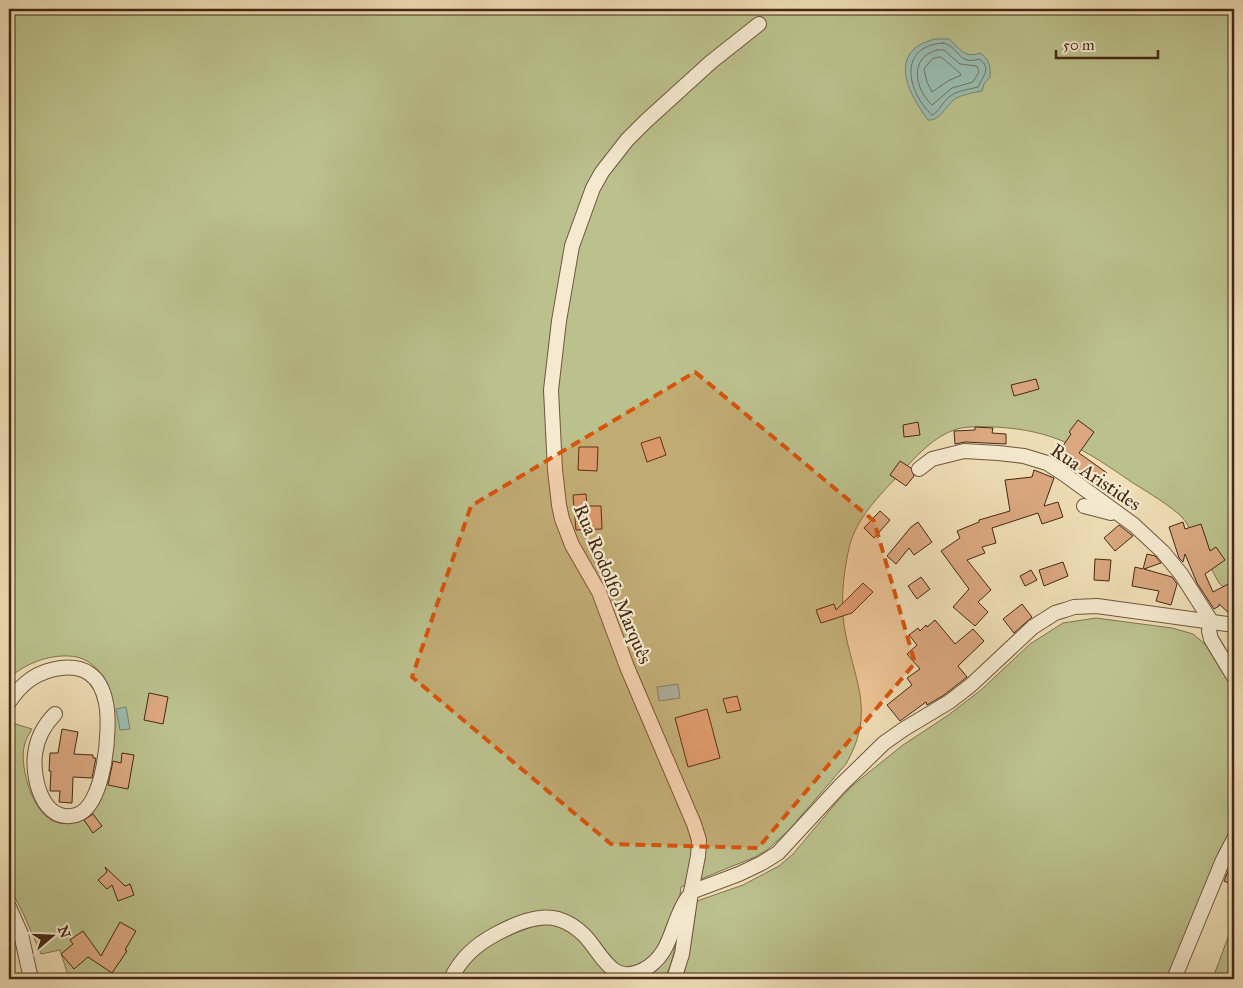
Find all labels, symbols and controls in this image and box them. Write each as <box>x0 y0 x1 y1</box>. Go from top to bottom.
scale bar <box>1056 28 1158 60</box>
text: 50 m <box>1063 36 1095 54</box>
street label: Rua Aristides <box>1047 438 1145 516</box>
street label: Rua Rodolfo Marquês <box>568 501 657 668</box>
north arrow <box>28 910 78 960</box>
text: N <box>54 924 74 940</box>

